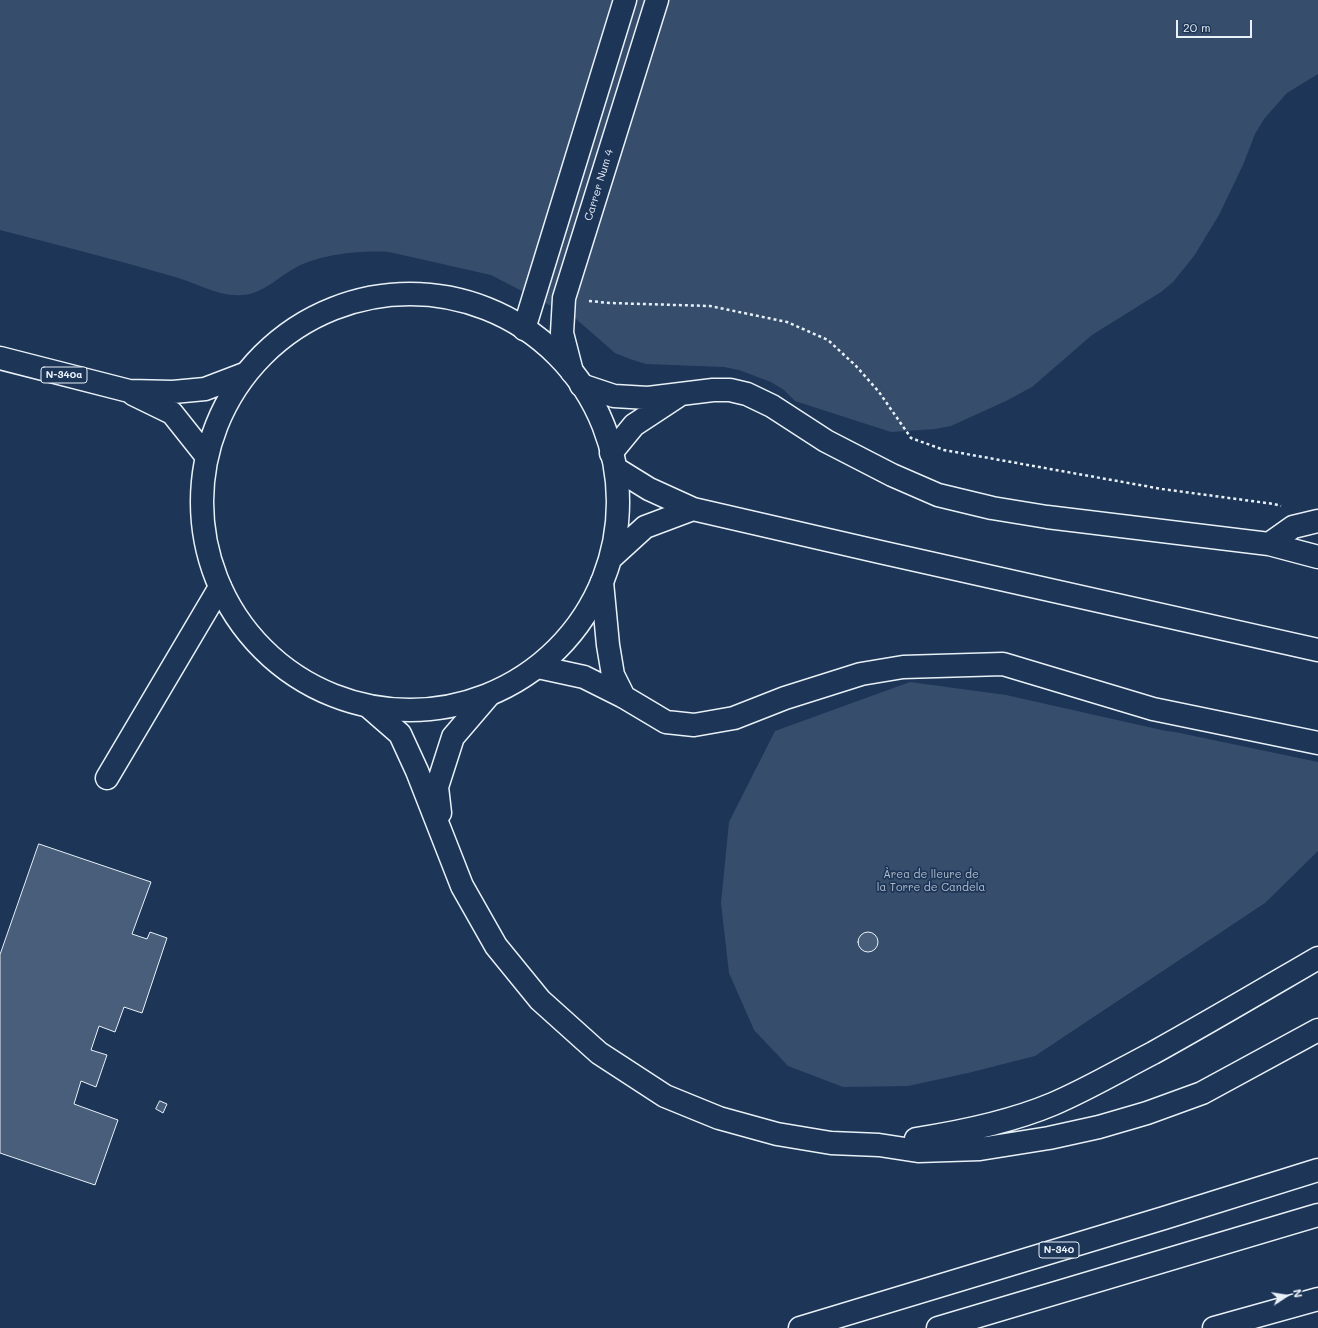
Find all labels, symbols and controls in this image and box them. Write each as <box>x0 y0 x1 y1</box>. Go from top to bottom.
scale bar <box>1178 12 1254 38</box>
text: 20 m <box>1183 19 1211 35</box>
street label: Carrer Num 4 <box>582 147 616 223</box>
road number: N-340a <box>41 367 87 383</box>
park label: Àrea de lleure de la Torre de Candela <box>877 868 985 894</box>
road number: N-340 <box>1039 1242 1079 1258</box>
north arrow <box>1266 1276 1306 1316</box>
text: N <box>1290 1288 1306 1299</box>

